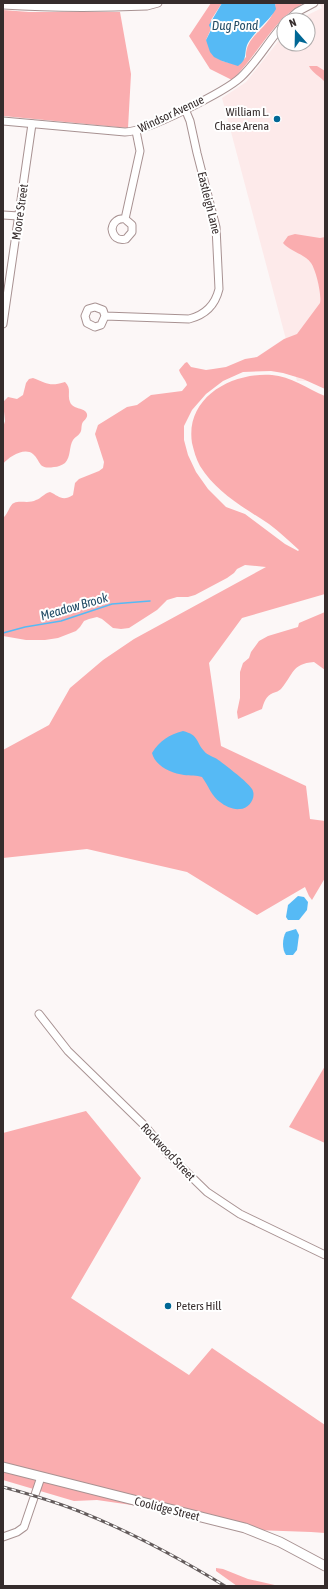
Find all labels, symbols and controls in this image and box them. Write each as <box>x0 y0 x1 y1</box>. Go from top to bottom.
north arrow <box>276 12 316 52</box>
text: N <box>287 16 298 29</box>
water label: Dug Pond <box>212 18 258 33</box>
street label: Windsor Avenue <box>136 93 206 135</box>
place label: William L. Chase Arena <box>215 105 269 133</box>
marker: William L. Chase Arena <box>272 114 282 124</box>
street label: Eastleigh Lane <box>194 170 224 236</box>
street label: Moore Street <box>9 183 31 241</box>
water label: Meadow Brook <box>39 590 110 623</box>
street label: Rockwood Street <box>138 1120 198 1184</box>
place label: Peters Hill <box>176 1299 222 1313</box>
marker: Peters Hill <box>163 1301 173 1311</box>
street label: Coolidge Street <box>133 1494 202 1524</box>

